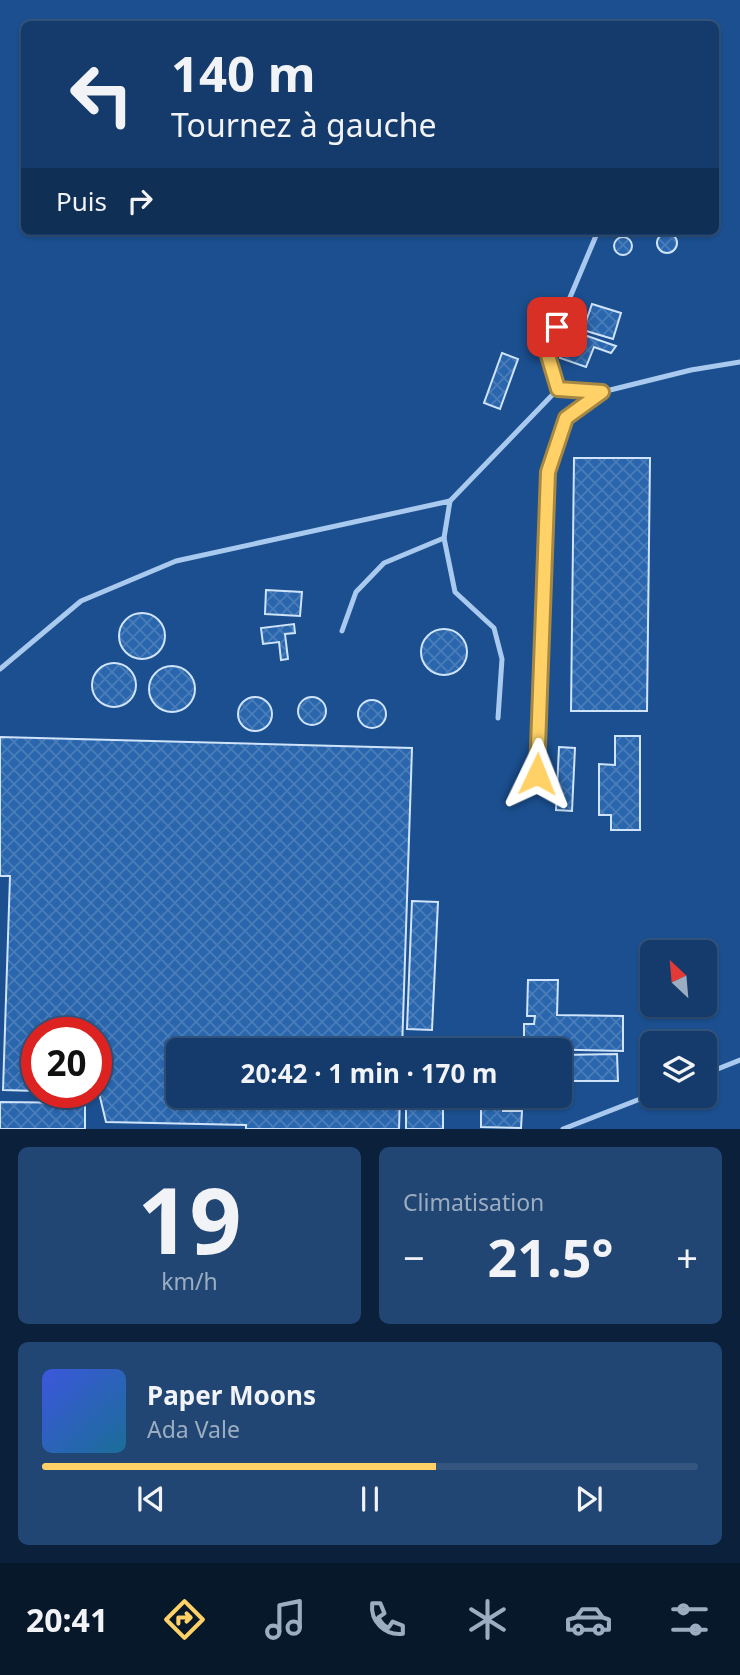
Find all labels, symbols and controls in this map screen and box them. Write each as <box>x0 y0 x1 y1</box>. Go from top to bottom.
text: 140 m <box>171 40 316 106</box>
icon: left <box>56 49 147 140</box>
text: Tournez à gauche <box>171 103 437 146</box>
icon: right <box>121 182 159 220</box>
text: Puis <box>56 183 107 219</box>
pin <box>527 297 587 357</box>
icon: arrive <box>538 308 576 346</box>
position arrow <box>500 737 574 811</box>
north arrow <box>640 940 718 1017</box>
map controls <box>640 940 717 1108</box>
speed limit sign: 20 <box>21 1017 112 1108</box>
button: layers <box>640 1031 717 1108</box>
text: 20:42 · 1 min · 170 m <box>241 1055 497 1091</box>
text: 19 <box>137 1157 242 1281</box>
text: Climatisation <box>403 1186 544 1218</box>
text: 21.5° <box>488 1221 613 1292</box>
text: − <box>403 1231 425 1283</box>
text: + <box>676 1231 698 1283</box>
text: km/h <box>161 1265 218 1297</box>
text: Paper Moons <box>147 1377 316 1413</box>
text: Ada Vale <box>147 1413 240 1445</box>
icon: previous <box>132 1480 170 1518</box>
icon: pause <box>351 1480 389 1518</box>
icon: next <box>570 1480 608 1518</box>
icon: directions <box>160 1595 209 1644</box>
icon: music <box>261 1595 310 1644</box>
icon: phone <box>362 1595 411 1644</box>
icon: climate <box>463 1595 512 1644</box>
icon: car <box>564 1595 613 1644</box>
icon: filters <box>665 1595 714 1644</box>
text: 20:41 <box>26 1598 108 1641</box>

